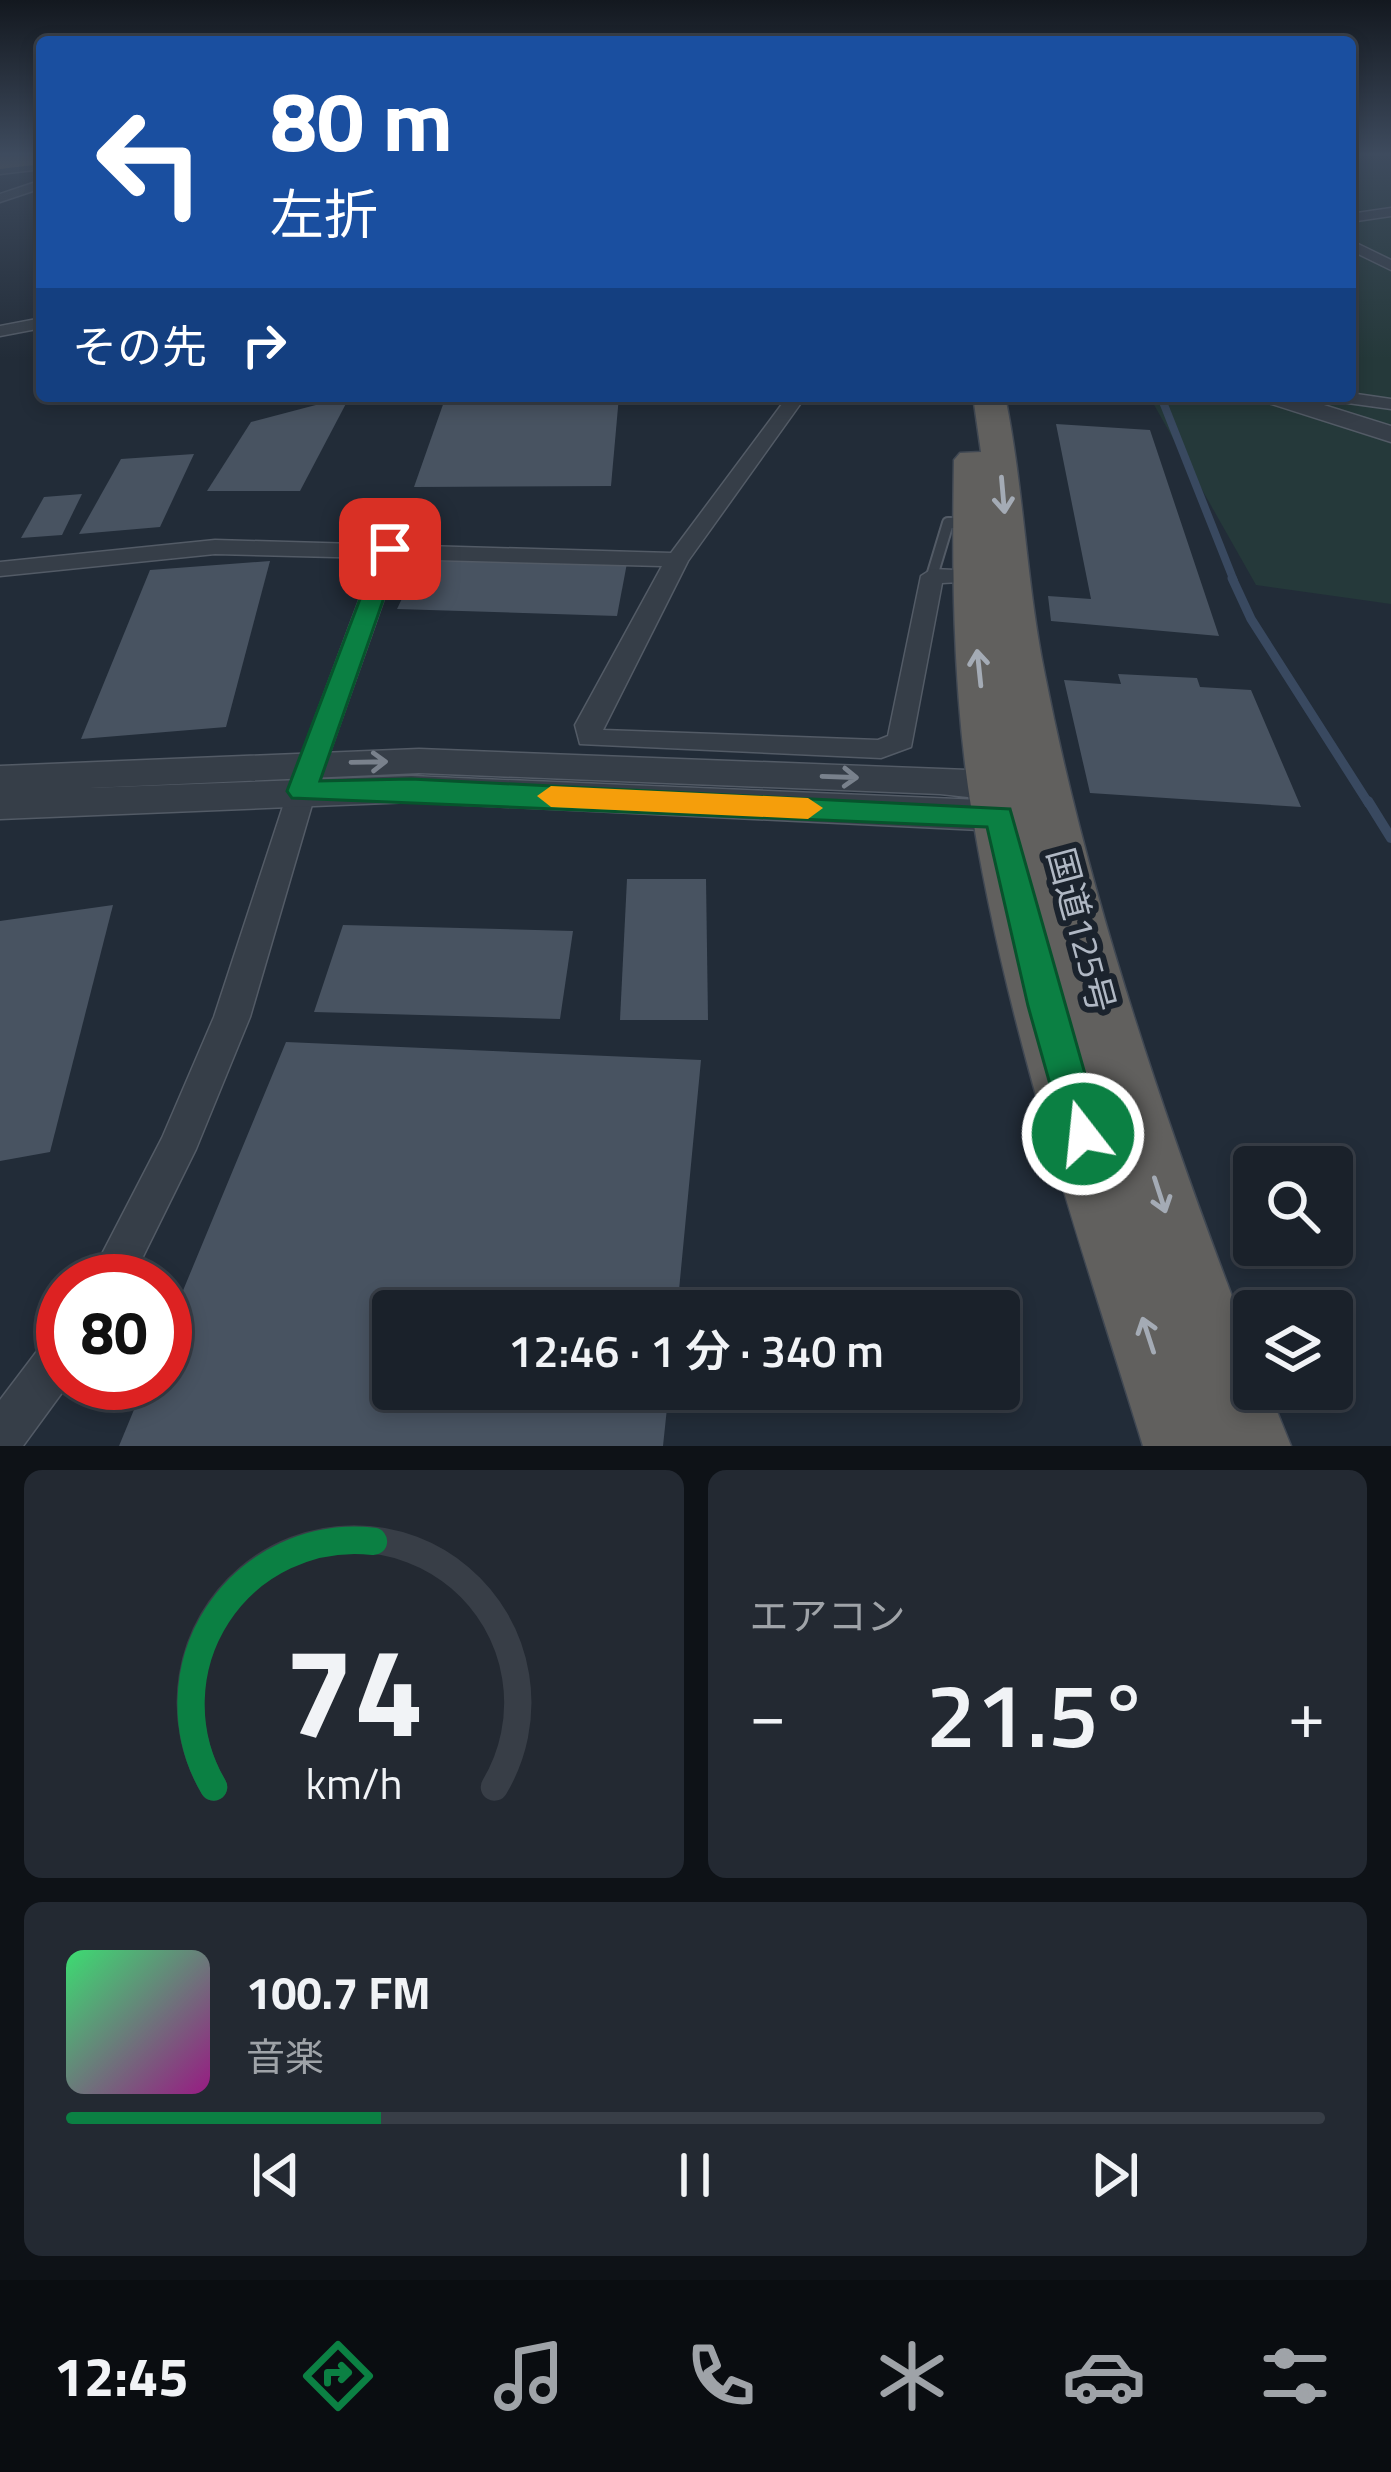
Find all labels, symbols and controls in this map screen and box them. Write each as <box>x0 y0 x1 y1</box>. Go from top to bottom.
text: 80 m <box>270 56 453 184</box>
icon: left <box>72 84 228 240</box>
text: 左折 <box>270 173 378 255</box>
text: その先 <box>72 312 207 380</box>
icon: right <box>231 312 297 378</box>
one-way arrow <box>992 475 1015 514</box>
pin <box>339 498 441 600</box>
icon: arrive <box>357 516 423 582</box>
one-way arrow <box>967 649 990 688</box>
one-way arrow <box>349 751 388 773</box>
one-way arrow <box>820 766 859 789</box>
street label: 国道125号 <box>1034 842 1130 1018</box>
position arrow <box>1020 1071 1146 1197</box>
map controls <box>1233 1146 1353 1410</box>
button: search <box>1233 1146 1353 1266</box>
one-way arrow <box>1150 1175 1172 1213</box>
speed limit sign: 80 <box>36 1254 192 1410</box>
button: layers <box>1233 1290 1353 1410</box>
text: 12:46 · 1 分 · 340 m <box>508 1316 884 1384</box>
one-way arrow <box>1136 1317 1158 1355</box>
text: エアコン <box>750 1586 906 1645</box>
text: 74 <box>284 1595 424 1784</box>
text: 21.5° <box>926 1645 1149 1782</box>
text: − <box>750 1663 786 1764</box>
text: + <box>1288 1663 1325 1764</box>
text: km/h <box>305 1750 402 1816</box>
text: 100.7 FM <box>246 1958 431 2026</box>
text: 音楽 <box>246 2027 324 2086</box>
icon: previous <box>243 2142 309 2208</box>
icon: pause <box>662 2142 728 2208</box>
icon: next <box>1082 2142 1148 2208</box>
icon: directions <box>296 2334 380 2418</box>
icon: music <box>487 2334 571 2418</box>
icon: phone <box>679 2334 763 2418</box>
icon: climate <box>870 2334 954 2418</box>
icon: car <box>1062 2334 1146 2418</box>
icon: filters <box>1253 2334 1337 2418</box>
text: 12:45 <box>54 2335 189 2417</box>

